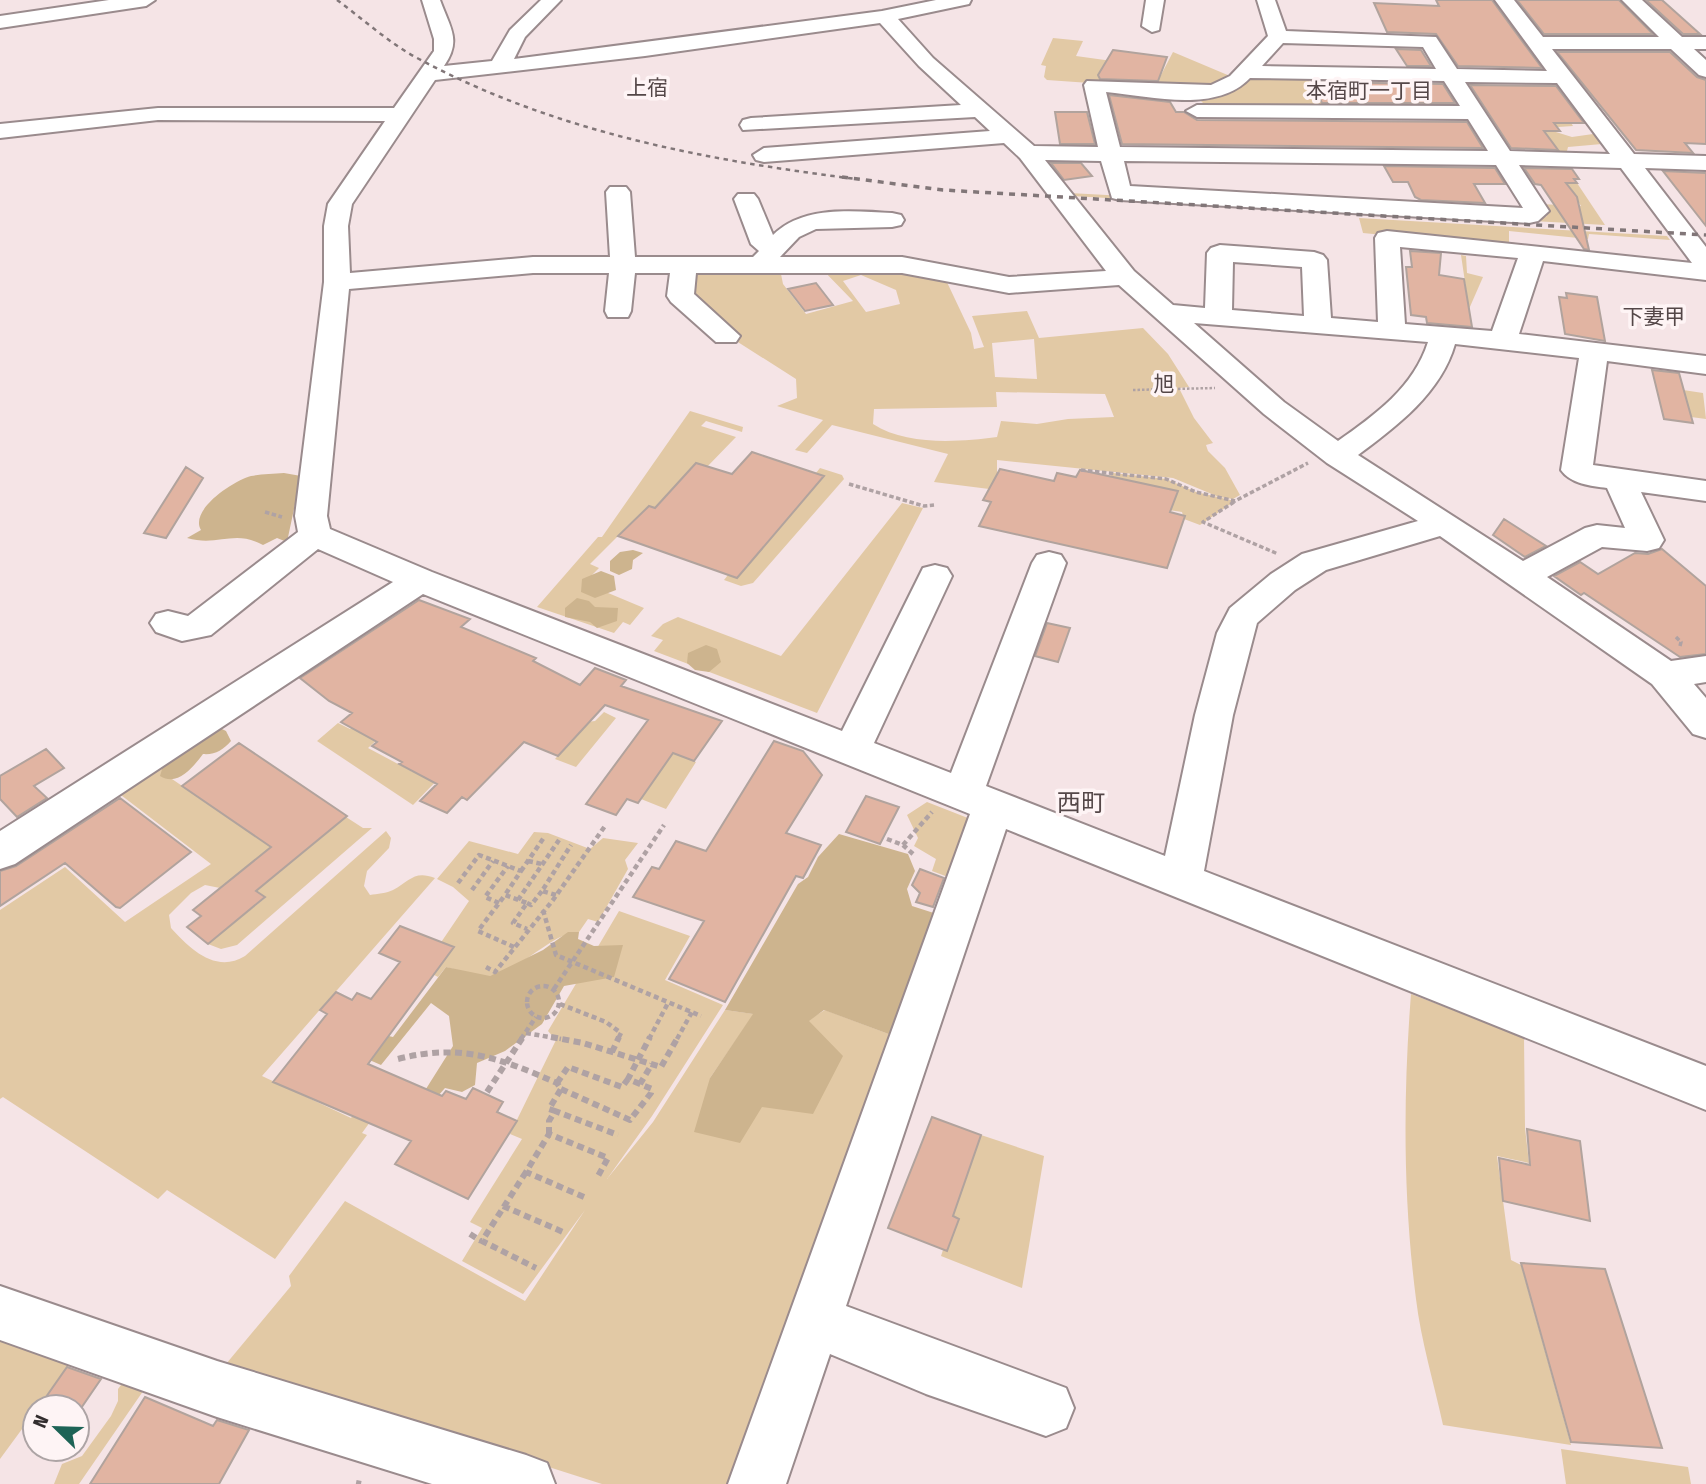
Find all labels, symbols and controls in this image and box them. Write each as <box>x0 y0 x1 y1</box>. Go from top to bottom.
district label: 上宿 <box>626 75 668 101</box>
district label: 本宿町一丁目 <box>1306 78 1432 104</box>
district label: 下妻甲 <box>1623 304 1686 330</box>
district label: 旭 <box>1154 371 1175 397</box>
district label: 西町 <box>1057 789 1105 817</box>
north arrow <box>21 1393 91 1463</box>
text: N <box>28 1412 54 1431</box>

